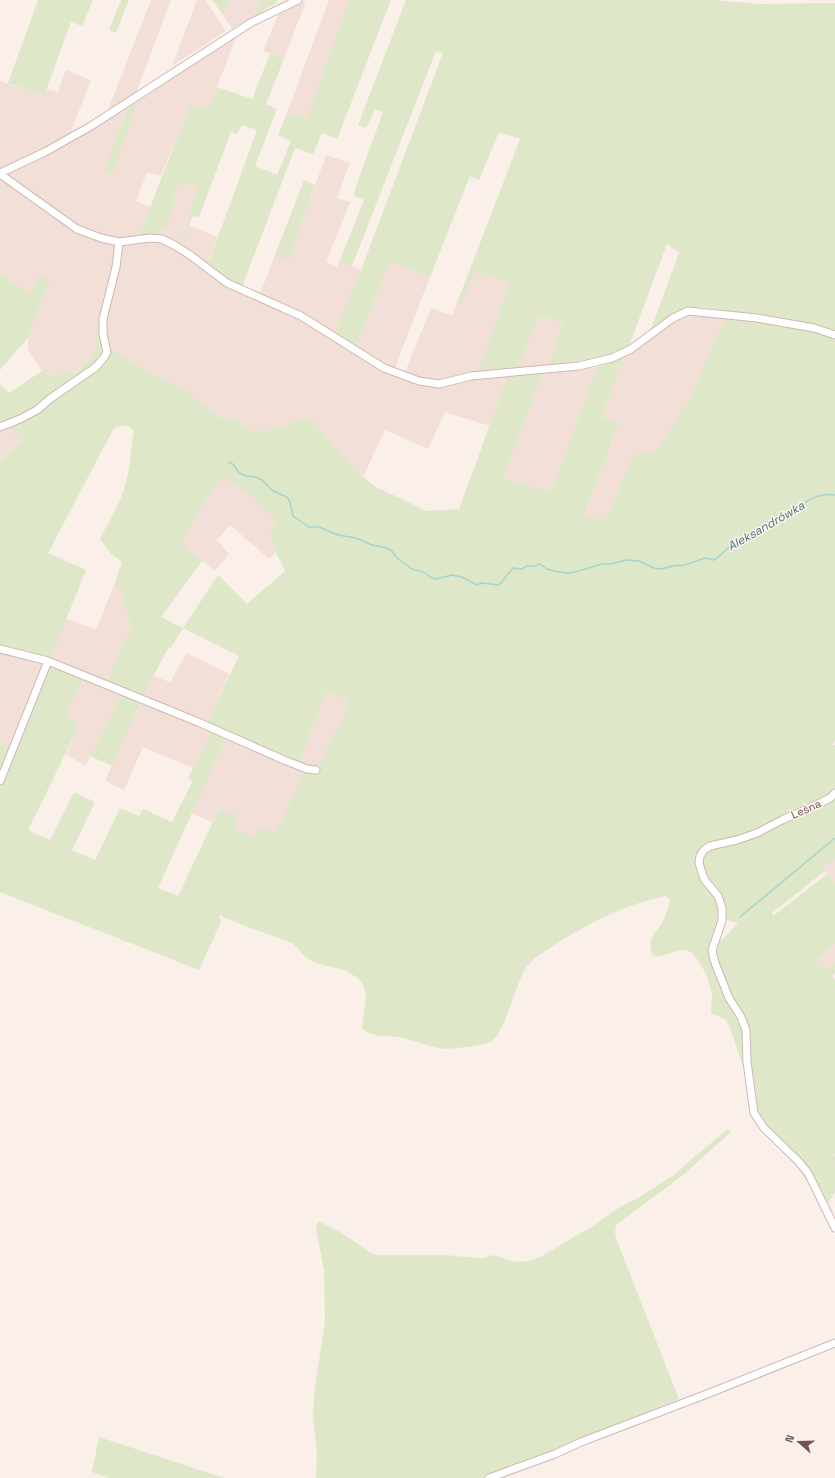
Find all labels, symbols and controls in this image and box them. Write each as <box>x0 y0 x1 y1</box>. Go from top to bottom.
water label: Aleksandrówka <box>724 497 808 555</box>
street label: Leśna <box>789 796 824 822</box>
north arrow <box>779 1422 819 1462</box>
text: N <box>782 1433 797 1444</box>

